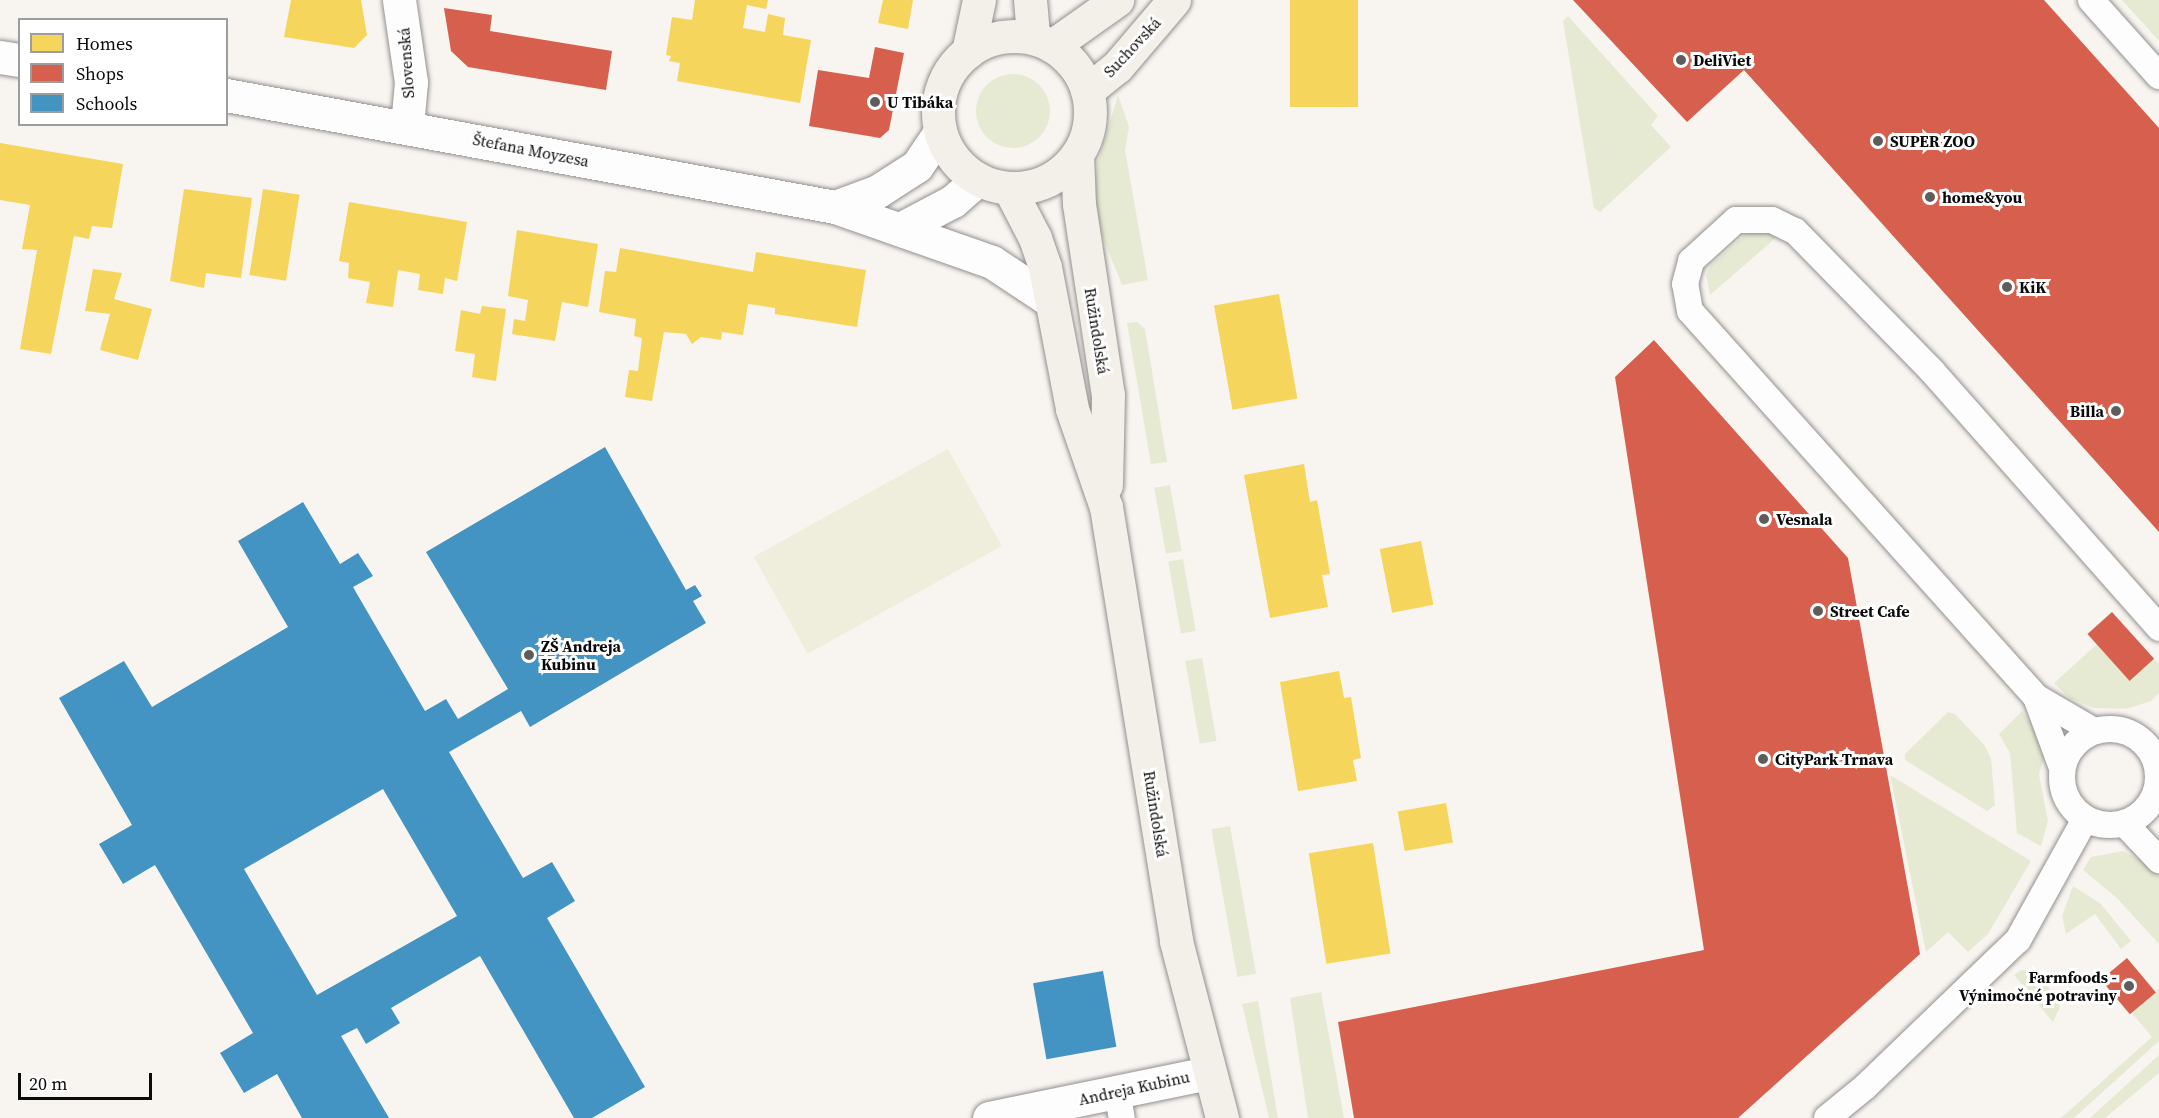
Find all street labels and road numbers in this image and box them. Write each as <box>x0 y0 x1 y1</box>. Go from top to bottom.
street label: Suchovská <box>1099 13 1165 81</box>
street label: Slovenská <box>394 27 418 99</box>
street label: Štefana Moyzesa <box>471 129 591 171</box>
street label: Ružindolská <box>1081 286 1113 376</box>
street label: Ružindolská <box>1140 769 1172 859</box>
street label: Andreja Kubinu <box>1077 1067 1191 1109</box>

